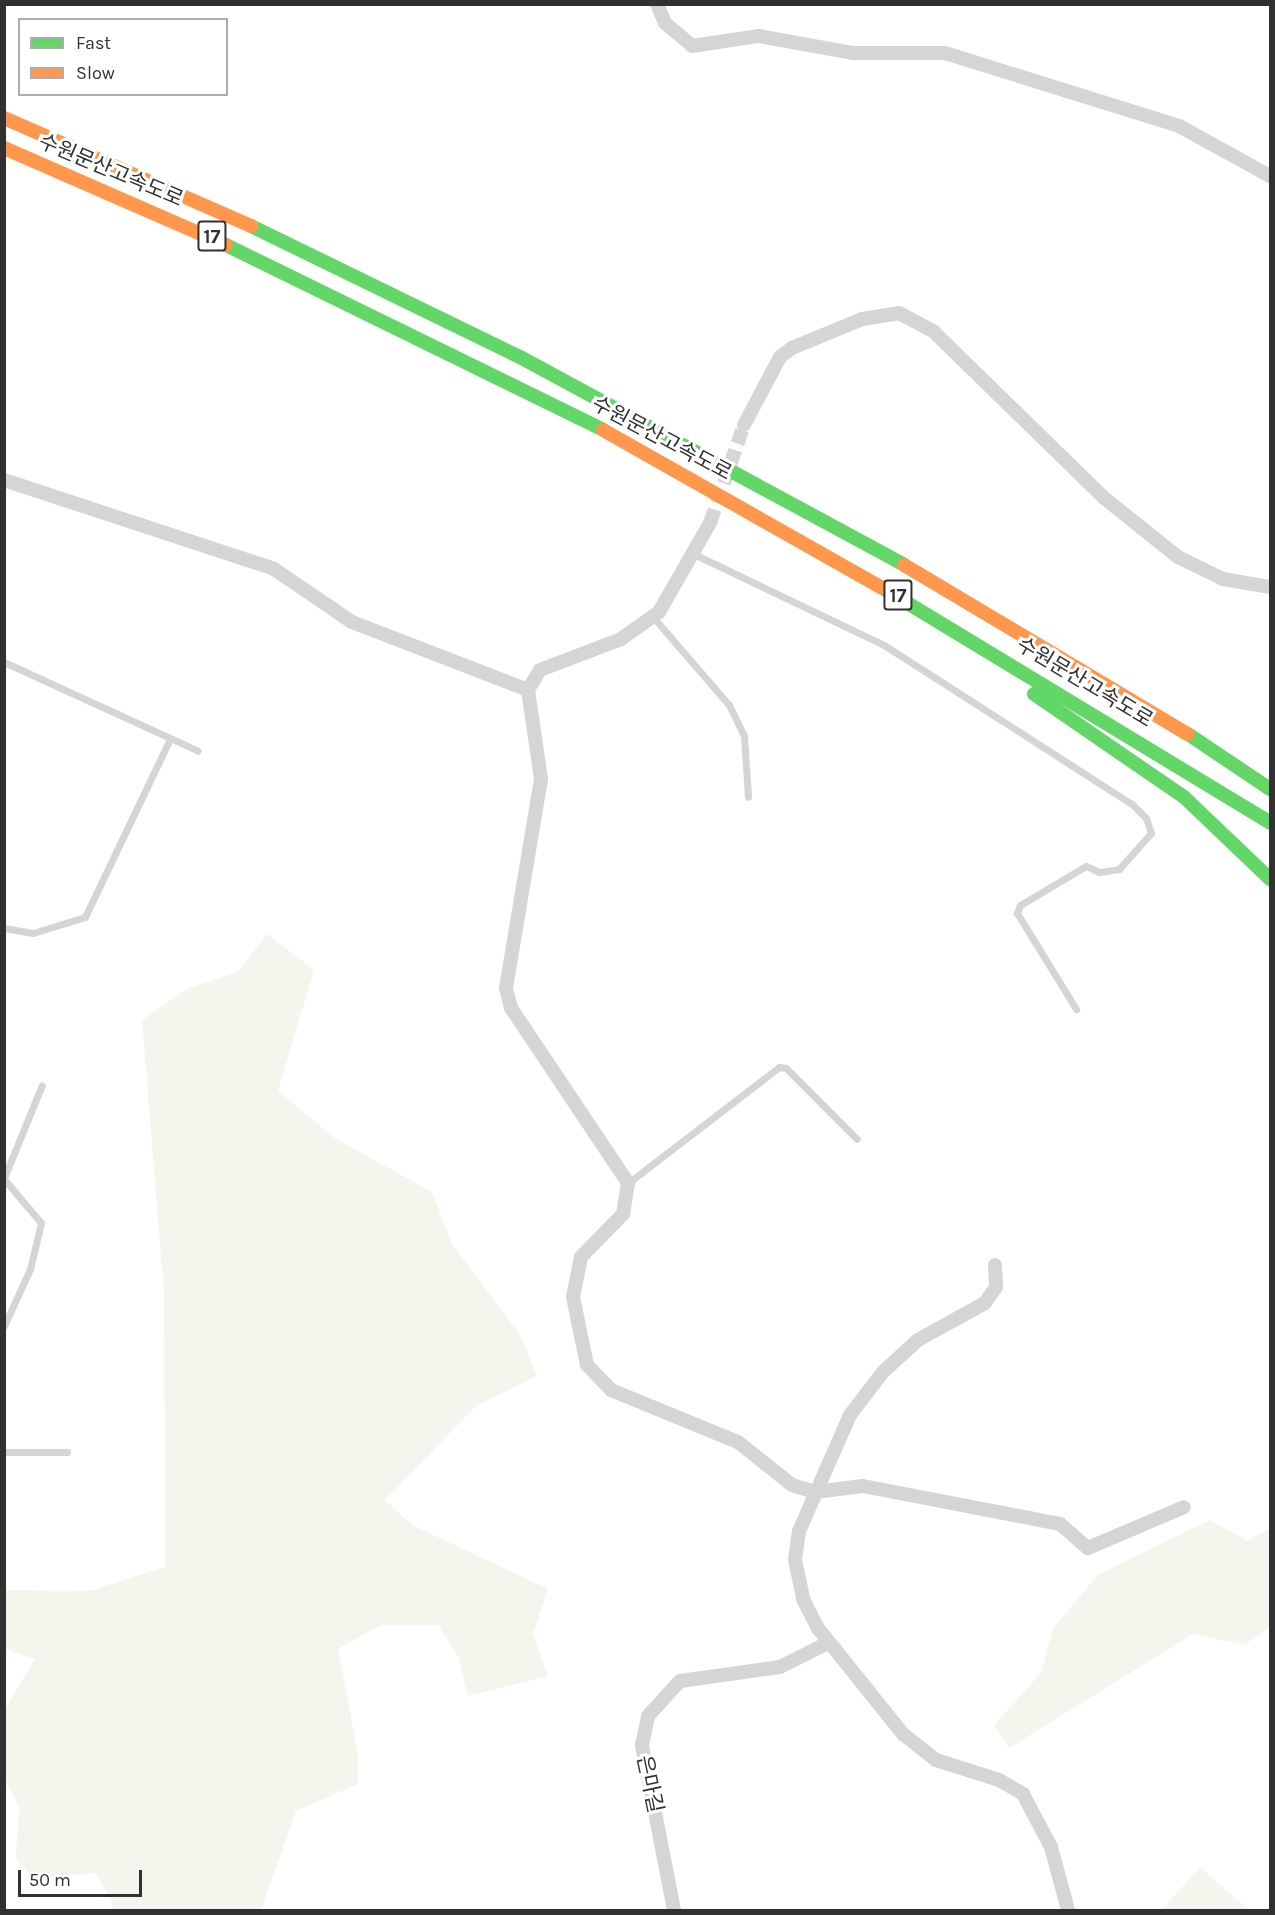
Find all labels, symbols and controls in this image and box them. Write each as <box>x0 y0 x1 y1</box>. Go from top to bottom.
legend <box>18 18 228 96</box>
text: Fast <box>76 32 111 54</box>
text: Slow <box>76 62 115 84</box>
street label: 수원문산고속도로 <box>35 128 187 212</box>
road number: 17 <box>197 219 227 253</box>
street label: 수원문산고속도로 <box>588 391 736 485</box>
road number: 17 <box>883 578 913 612</box>
street label: 수원문산고속도로 <box>1012 631 1158 733</box>
street label: 은마길 <box>632 1753 668 1815</box>
scale bar <box>21 1858 146 1896</box>
text: 50 m <box>29 1869 71 1891</box>

